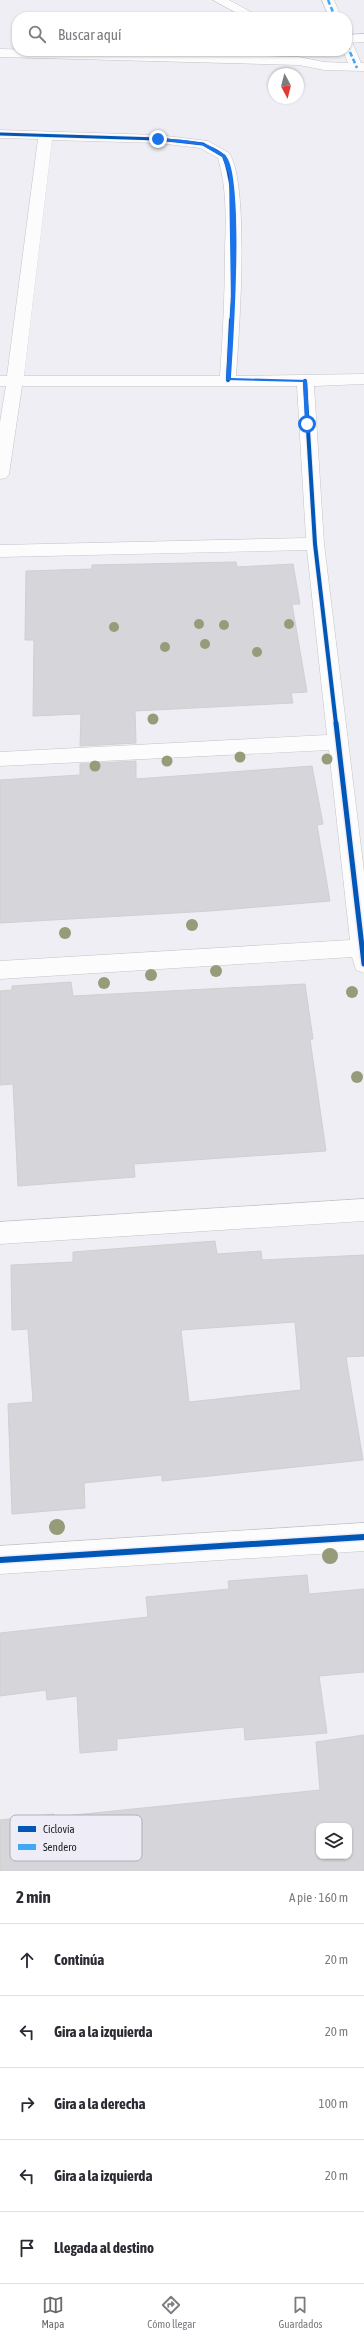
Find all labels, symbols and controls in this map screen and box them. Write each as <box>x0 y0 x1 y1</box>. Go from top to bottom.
search box <box>12 12 352 56</box>
icon: search <box>26 23 48 45</box>
text: Buscar aquí <box>58 26 121 43</box>
north arrow <box>268 68 304 104</box>
route end <box>149 130 167 148</box>
route start <box>298 415 316 433</box>
legend <box>10 1815 142 1861</box>
text: Ciclovía <box>43 1823 75 1835</box>
map controls <box>316 1823 352 1859</box>
button: layers <box>316 1823 352 1859</box>
text: Sendero <box>43 1841 77 1853</box>
text: 2 min <box>16 1887 51 1907</box>
text: A pie · 160 m <box>289 1890 348 1905</box>
icon: ahead <box>16 1949 38 1971</box>
text: Continúa <box>54 1951 104 1968</box>
text: 20 m <box>325 1952 348 1967</box>
icon: left <box>16 2021 38 2043</box>
text: Gira a la izquierda <box>54 2023 152 2040</box>
text: 20 m <box>325 2024 348 2039</box>
icon: right <box>16 2093 38 2115</box>
text: Gira a la derecha <box>54 2095 145 2112</box>
text: 100 m <box>319 2096 348 2111</box>
icon: left <box>16 2165 38 2187</box>
text: Gira a la izquierda <box>54 2167 152 2184</box>
text: 20 m <box>325 2168 348 2183</box>
icon: arrive <box>16 2237 38 2259</box>
text: Llegada al destino <box>54 2239 154 2256</box>
tab: Mapa <box>41 2294 64 2330</box>
tab: Cómo llegar <box>147 2294 196 2330</box>
tab: Guardados <box>278 2294 323 2330</box>

